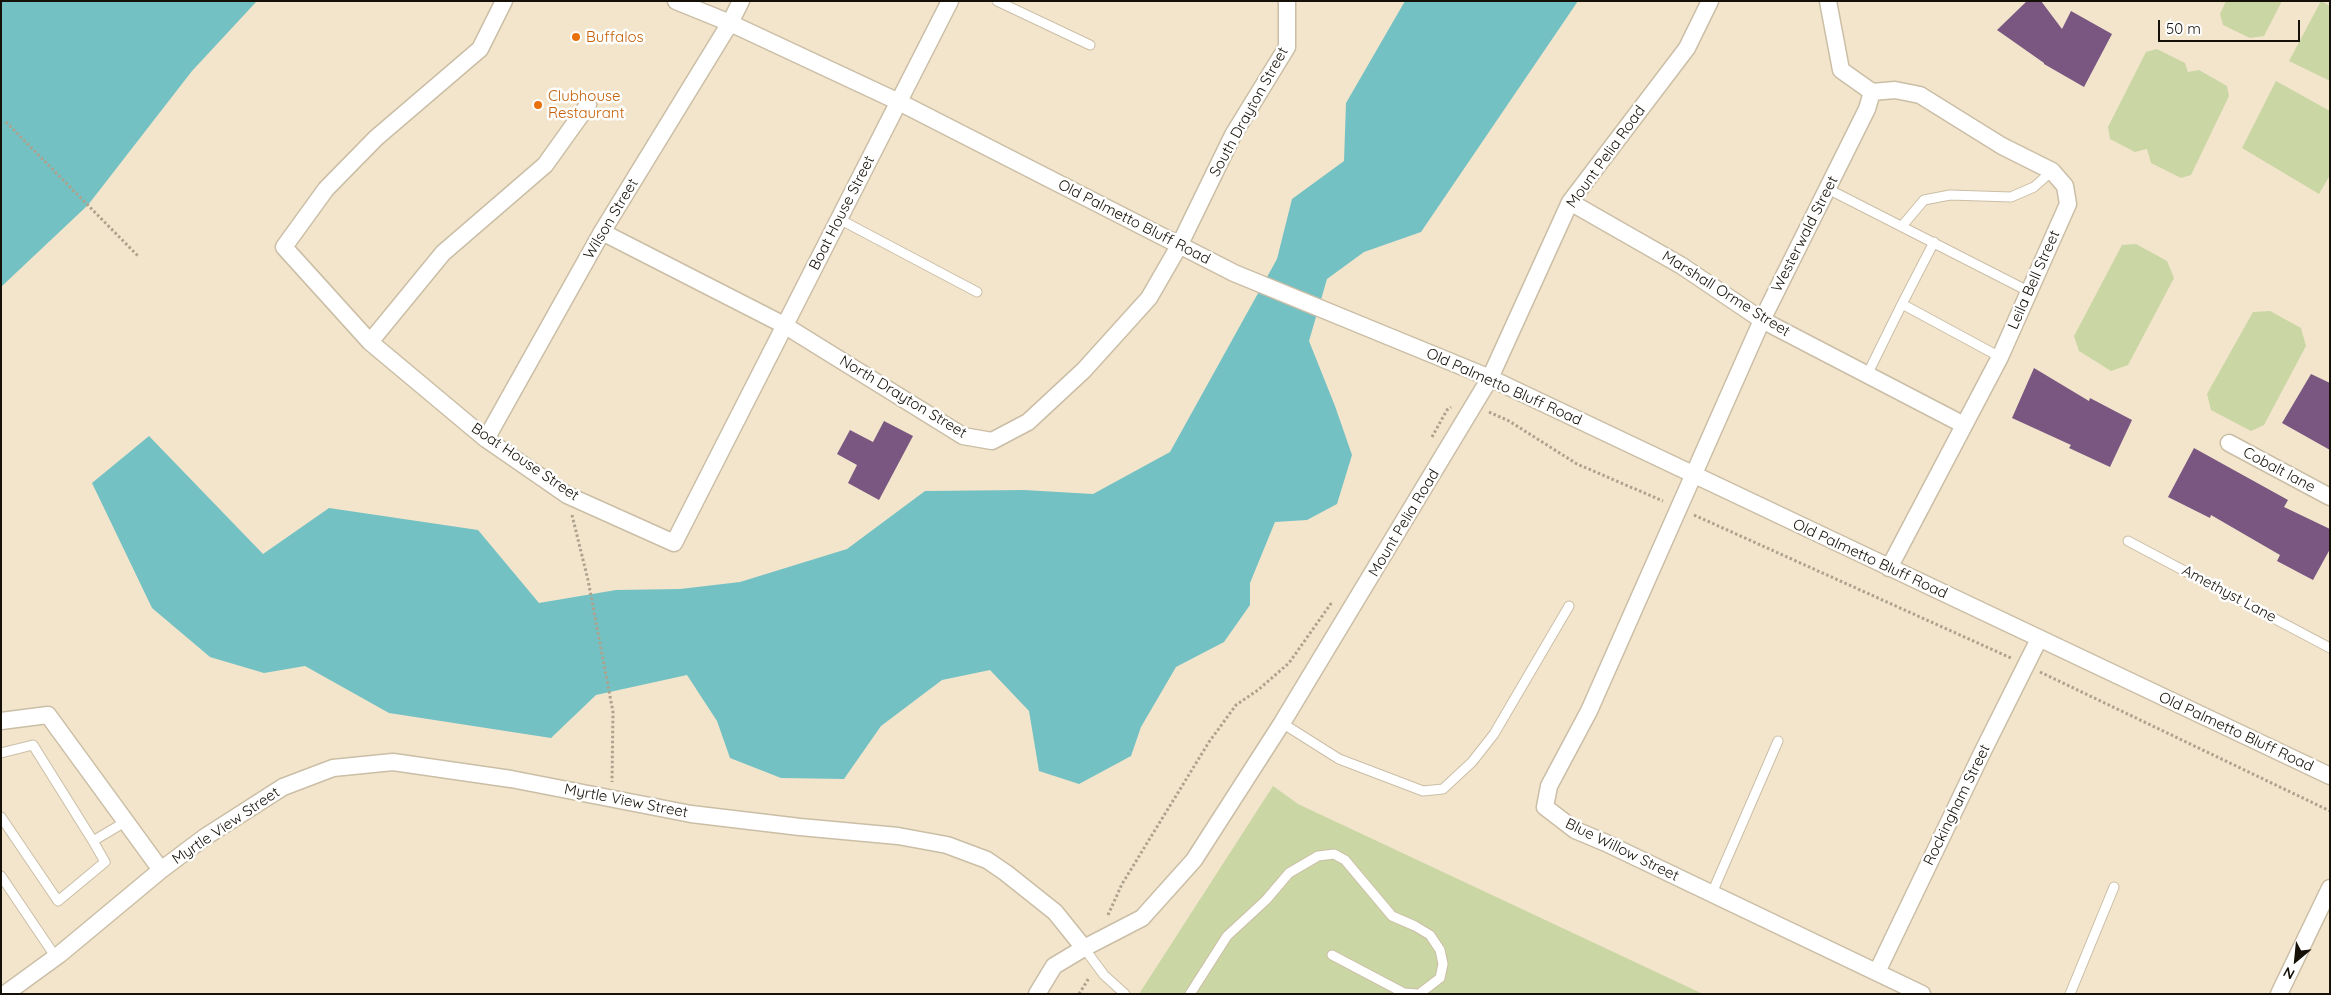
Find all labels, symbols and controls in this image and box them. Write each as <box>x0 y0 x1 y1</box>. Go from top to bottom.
scale bar <box>2161 10 2304 42</box>
text: 50 m <box>2166 19 2201 38</box>
place label: Buffalos <box>586 28 644 46</box>
marker: Buffalos <box>570 31 582 43</box>
street label: South Drayton Street <box>1206 44 1292 180</box>
place label: Clubhouse Restaurant <box>548 87 624 122</box>
marker: Clubhouse Restaurant <box>532 99 544 111</box>
street label: Mount Pelia Road <box>1563 102 1649 212</box>
street label: Boat House Street <box>805 153 879 273</box>
street label: Westerwald Street <box>1768 173 1842 295</box>
street label: Wilson Street <box>580 175 642 263</box>
street label: Old Palmetto Bluff Road <box>1055 176 1213 268</box>
street label: Leila Bell Street <box>2004 228 2064 332</box>
street label: Marshall Orme Street <box>1659 247 1793 341</box>
street label: Old Palmetto Bluff Road <box>1423 345 1585 429</box>
street label: North Drayton Street <box>836 352 970 442</box>
street label: Boat House Street <box>468 419 582 505</box>
street label: Cobalt lane <box>2240 443 2318 497</box>
street label: Mount Pelia Road <box>1365 466 1443 580</box>
street label: Old Palmetto Bluff Road <box>1790 515 1950 603</box>
street label: Amethyst Lane <box>2179 562 2279 626</box>
street label: Old Palmetto Bluff Road <box>2156 688 2316 776</box>
street label: Rockingham Street <box>1920 742 1994 868</box>
street label: Myrtle View Street <box>563 780 689 822</box>
street label: Myrtle View Street <box>169 783 283 869</box>
street label: Blue Willow Street <box>1562 815 1682 885</box>
north arrow <box>2271 935 2321 985</box>
text: N <box>2280 963 2298 984</box>

